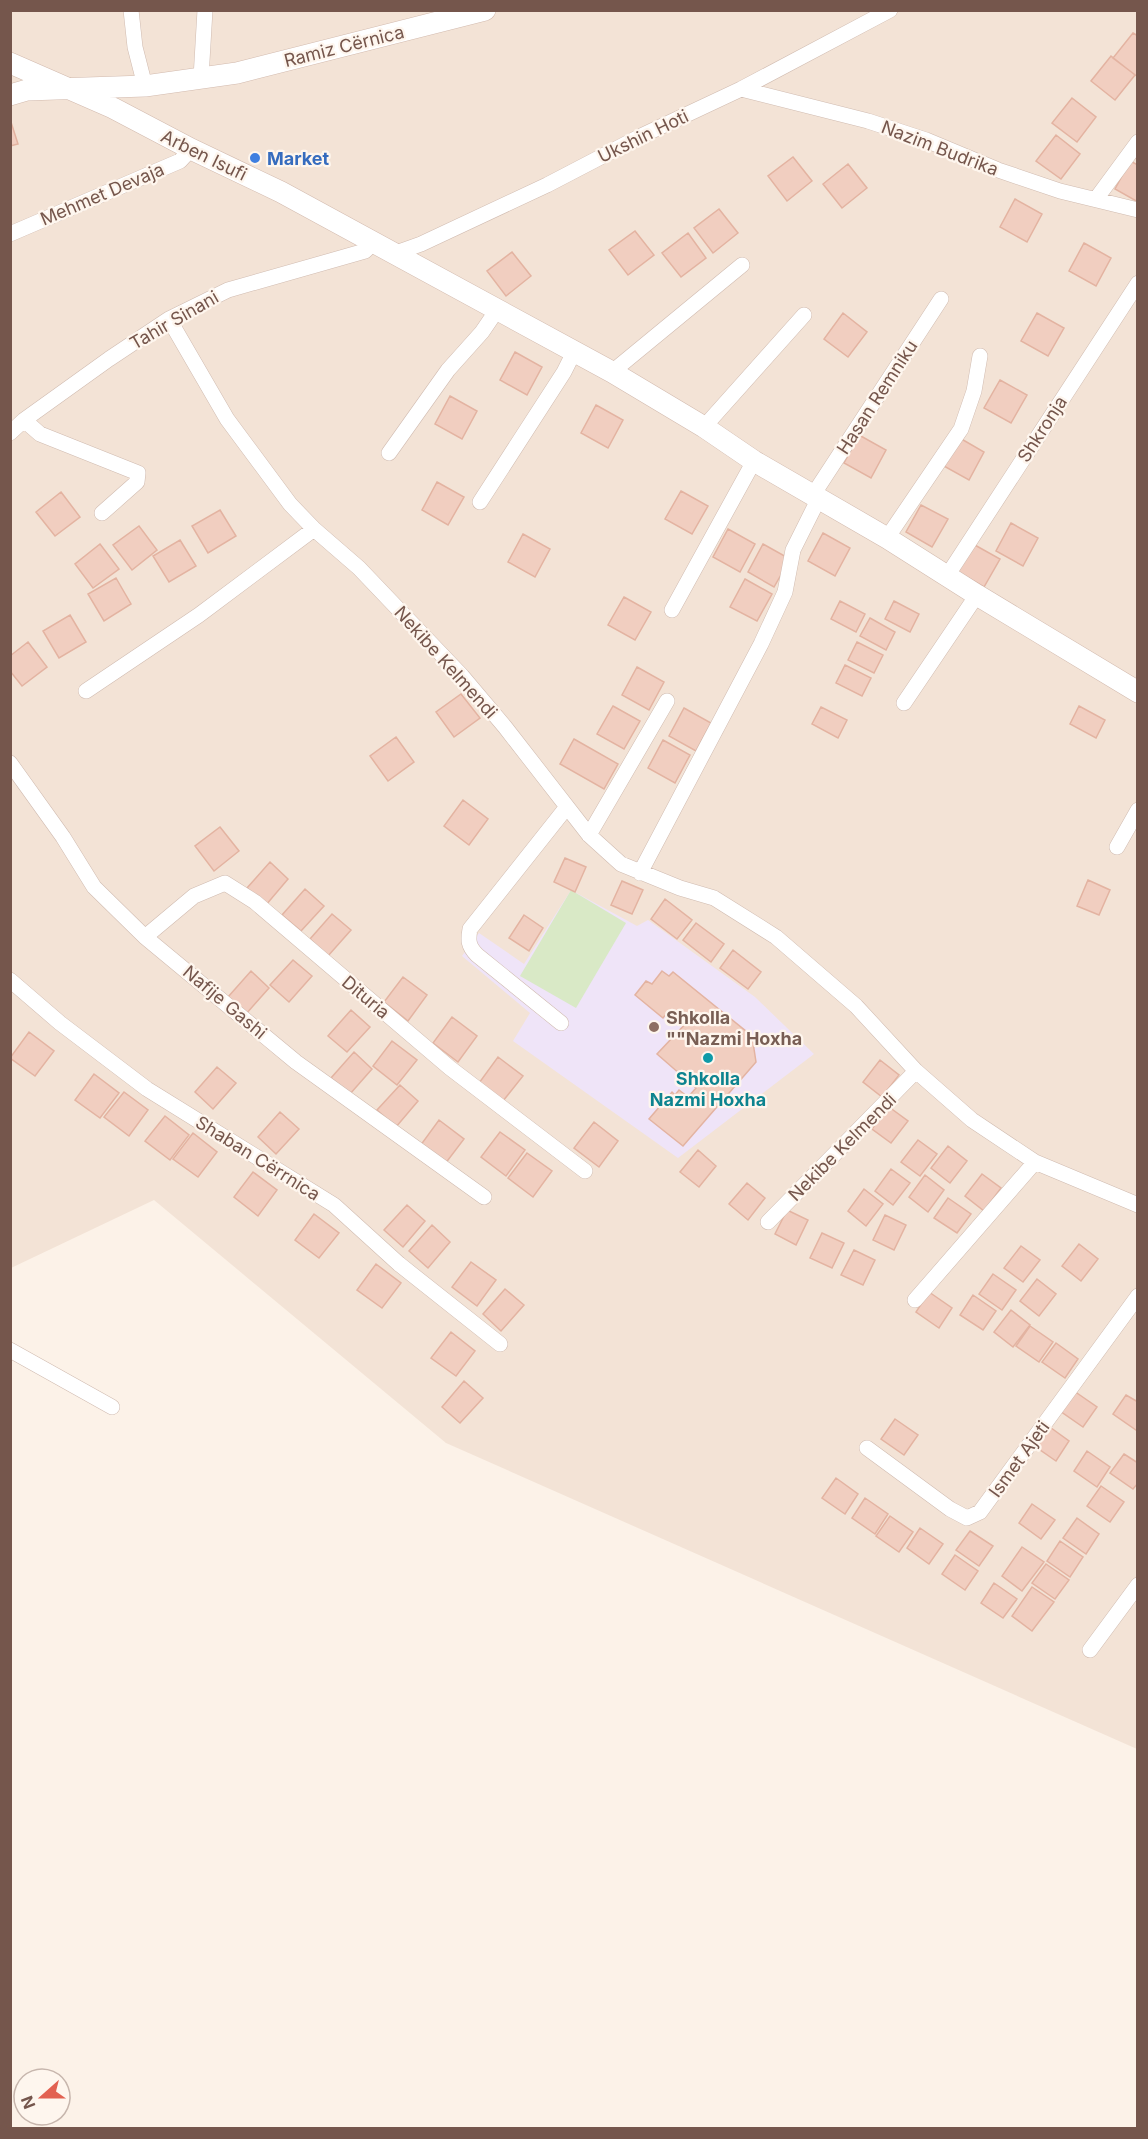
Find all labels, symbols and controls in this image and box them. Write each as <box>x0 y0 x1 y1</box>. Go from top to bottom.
street label: Ramiz Cërnica <box>282 21 406 71</box>
street label: Ukshin Hoti <box>594 105 692 167</box>
street label: Nazim Budrika <box>879 116 1001 180</box>
street label: Arben Isufi <box>158 125 250 185</box>
place label: Market <box>267 148 330 169</box>
marker: Market <box>248 151 262 165</box>
street label: Mehmet Devaja <box>37 158 167 230</box>
street label: Tahir Sinani <box>126 286 222 354</box>
street label: Hasan Remniku <box>832 336 922 458</box>
street label: Shkronja <box>1013 392 1071 466</box>
street label: Nekibe Kelmendi <box>390 602 502 722</box>
street label: Nafije Gashi <box>179 961 271 1043</box>
street label: Dituria <box>338 971 394 1023</box>
place label: Shkolla ""Nazmi Hoxha <box>666 1007 802 1049</box>
marker: Shkolla ""Nazmi Hoxha <box>647 1020 661 1034</box>
marker: Shkolla Nazmi Hoxha <box>701 1051 715 1065</box>
place label: Shkolla Nazmi Hoxha <box>650 1068 766 1110</box>
street label: Nekibe Kelmendi <box>784 1089 900 1205</box>
street label: Shaban Cërrnica <box>192 1111 324 1205</box>
street label: Ismet Ajeti <box>984 1417 1054 1501</box>
north arrow <box>12 2067 72 2127</box>
text: N <box>16 2093 40 2112</box>

